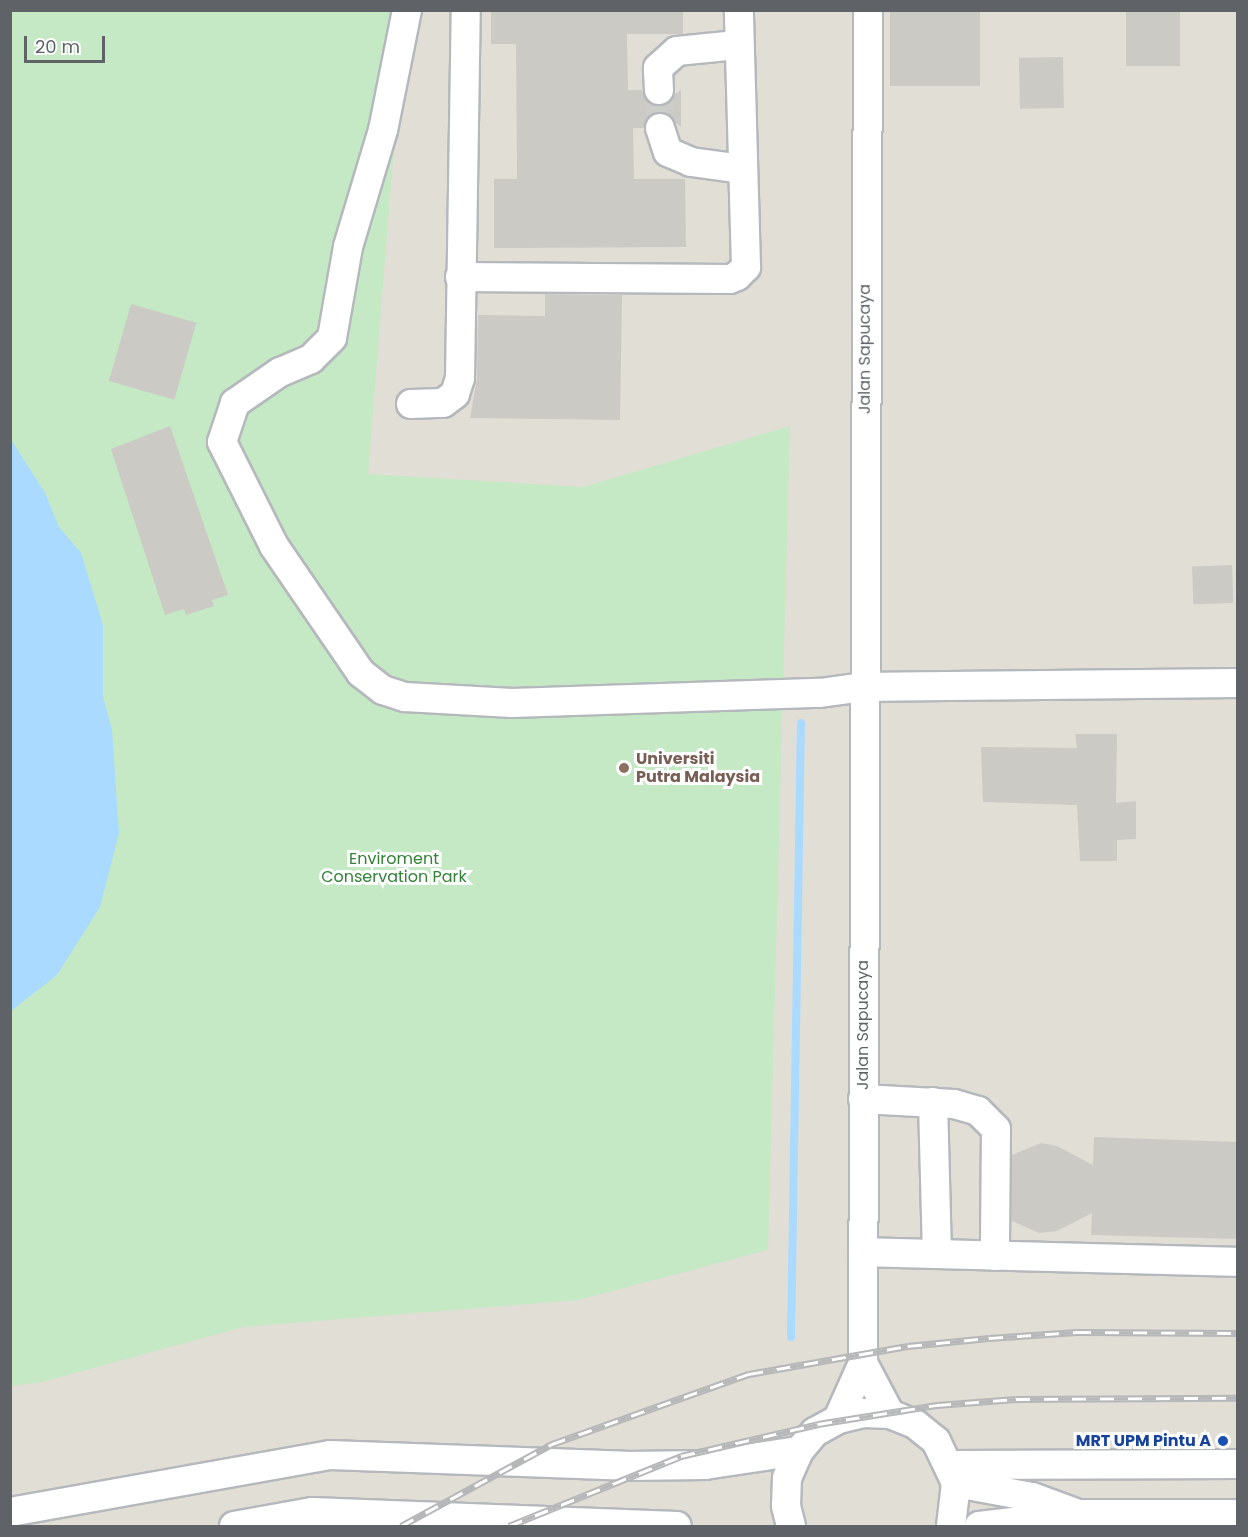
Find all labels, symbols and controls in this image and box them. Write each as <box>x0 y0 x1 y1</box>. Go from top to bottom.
scale bar <box>27 24 108 62</box>
text: 20 m <box>35 34 80 59</box>
street label: Jalan Sapucaya <box>855 284 875 414</box>
place label: Universiti Putra Malaysia <box>636 749 760 787</box>
marker: Universiti Putra Malaysia <box>617 761 631 775</box>
park label: Enviroment Conservation Park <box>321 849 467 887</box>
street label: Jalan Sapucaya <box>853 960 873 1090</box>
place label: MRT UPM Pintu A <box>1076 1431 1211 1451</box>
marker: MRT UPM Pintu A <box>1216 1434 1230 1448</box>

